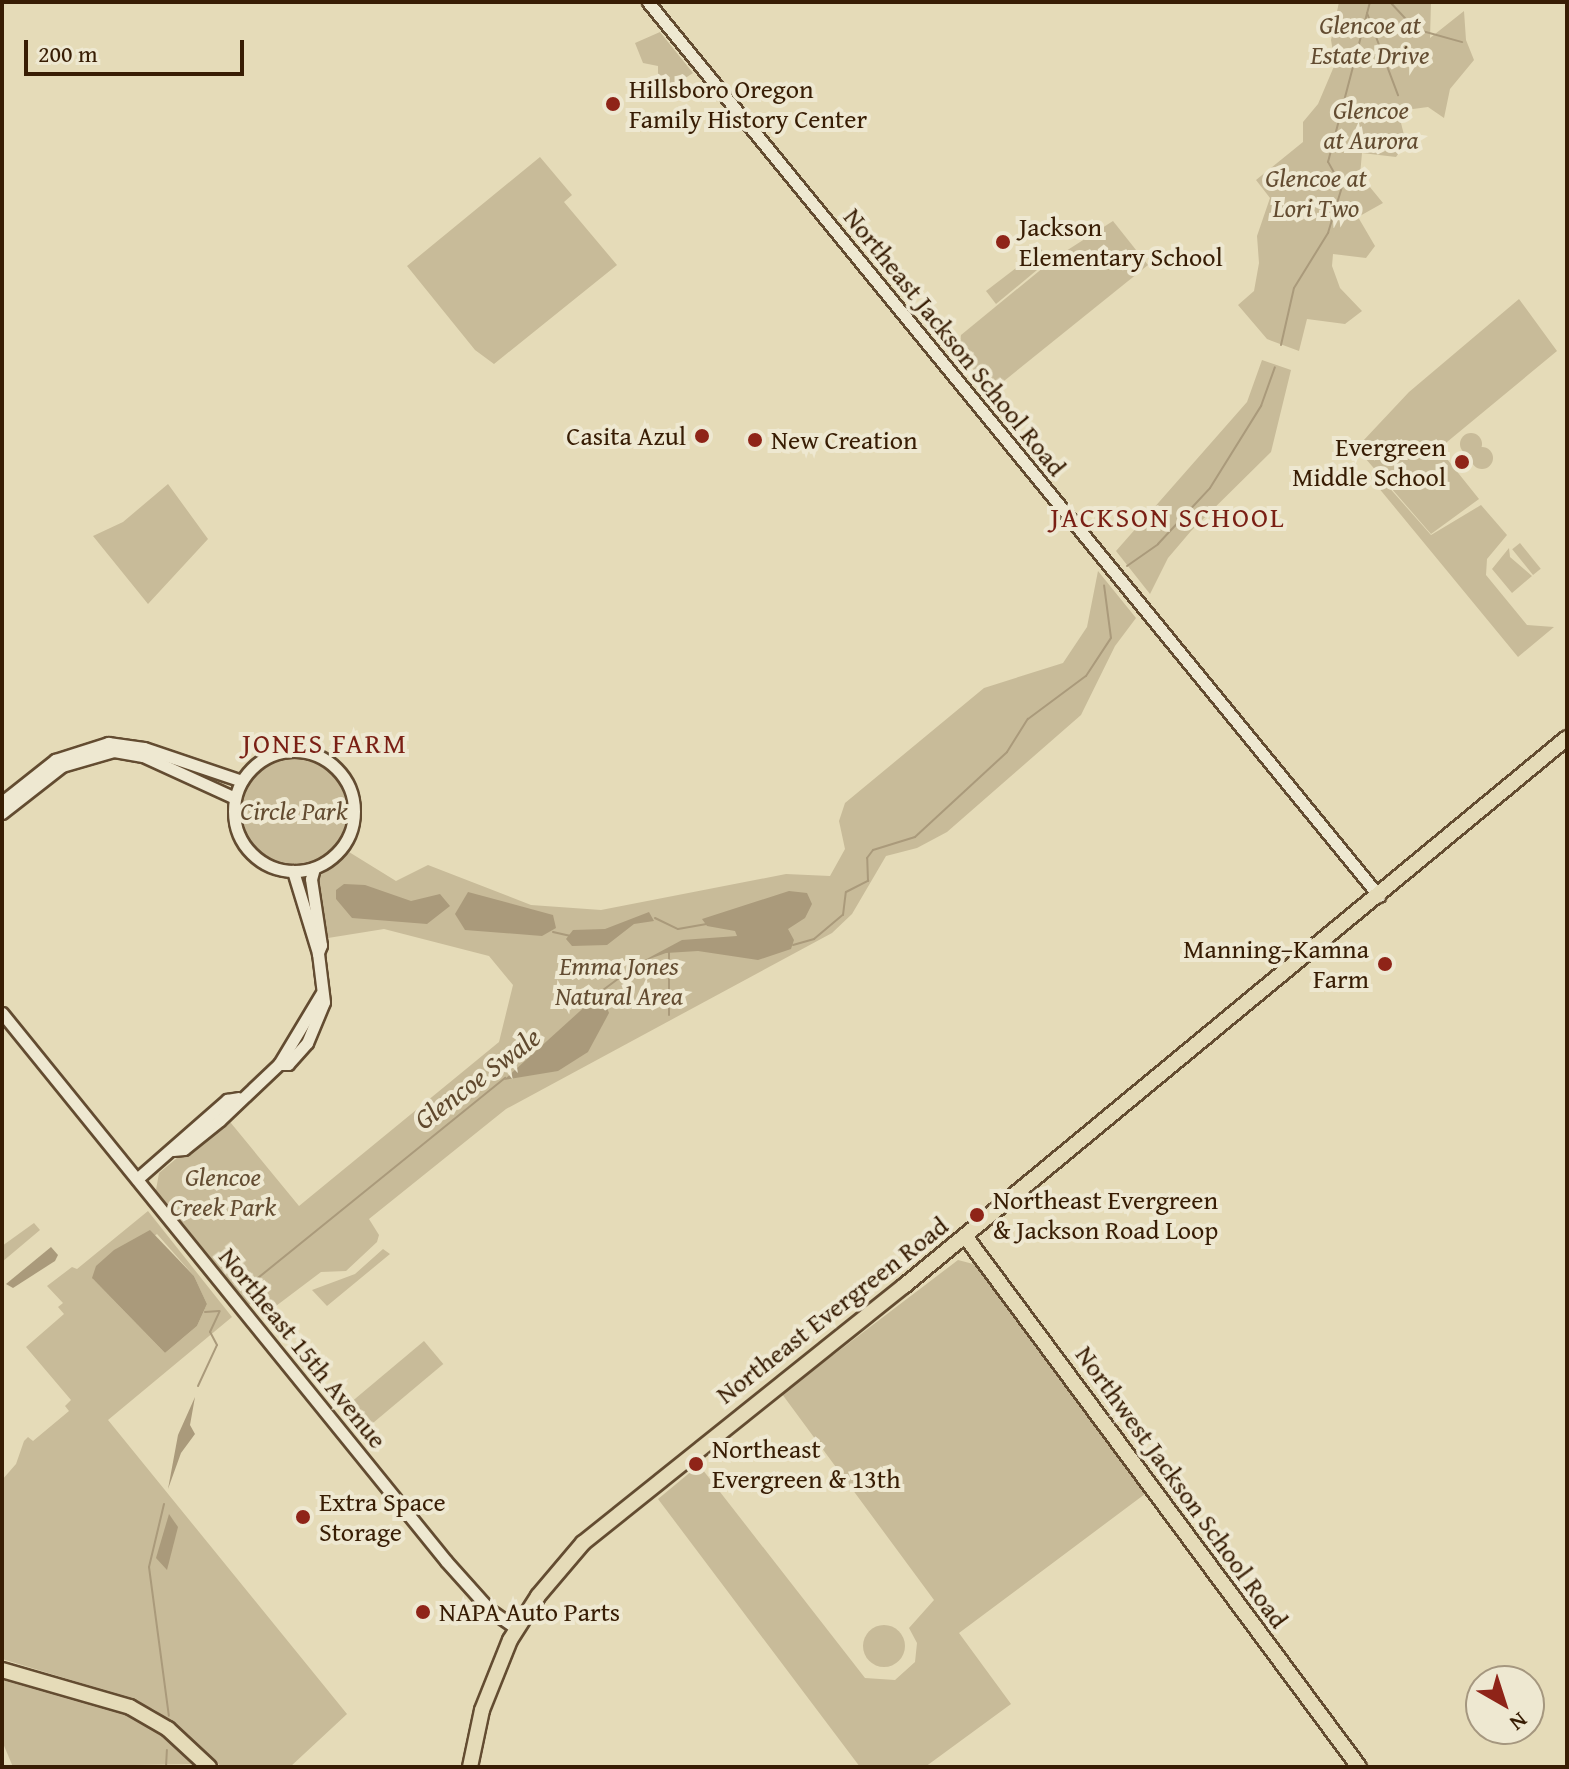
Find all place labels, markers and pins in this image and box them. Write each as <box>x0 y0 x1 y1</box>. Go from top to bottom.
place label: Hillsboro Oregon Family History Center <box>629 73 867 134</box>
marker: Hillsboro Oregon Family History Center <box>604 95 622 113</box>
place label: Jackson Elementary School <box>1019 211 1223 272</box>
marker: Jackson Elementary School <box>994 233 1012 251</box>
place label: Casita Azul <box>566 420 686 452</box>
place label: New Creation <box>771 424 918 456</box>
marker: Casita Azul <box>693 427 711 445</box>
marker: New Creation <box>746 431 764 449</box>
place label: Evergreen Middle School <box>1292 431 1446 492</box>
marker: Evergreen Middle School <box>1453 453 1471 471</box>
place label: Manning–Kamna Farm <box>1183 933 1369 994</box>
marker: Manning–Kamna Farm <box>1376 955 1394 973</box>
place label: Northeast Evergreen & Jackson Road Loop <box>993 1184 1218 1246</box>
marker: Northeast Evergreen & Jackson Road Loop <box>968 1206 986 1224</box>
place label: Northeast Evergreen & 13th <box>712 1433 900 1494</box>
marker: Northeast Evergreen & 13th <box>687 1455 705 1473</box>
place label: Extra Space Storage <box>319 1486 446 1548</box>
marker: Extra Space Storage <box>294 1508 312 1526</box>
place label: NAPA Auto Parts <box>439 1596 620 1628</box>
marker: NAPA Auto Parts <box>414 1603 432 1621</box>

